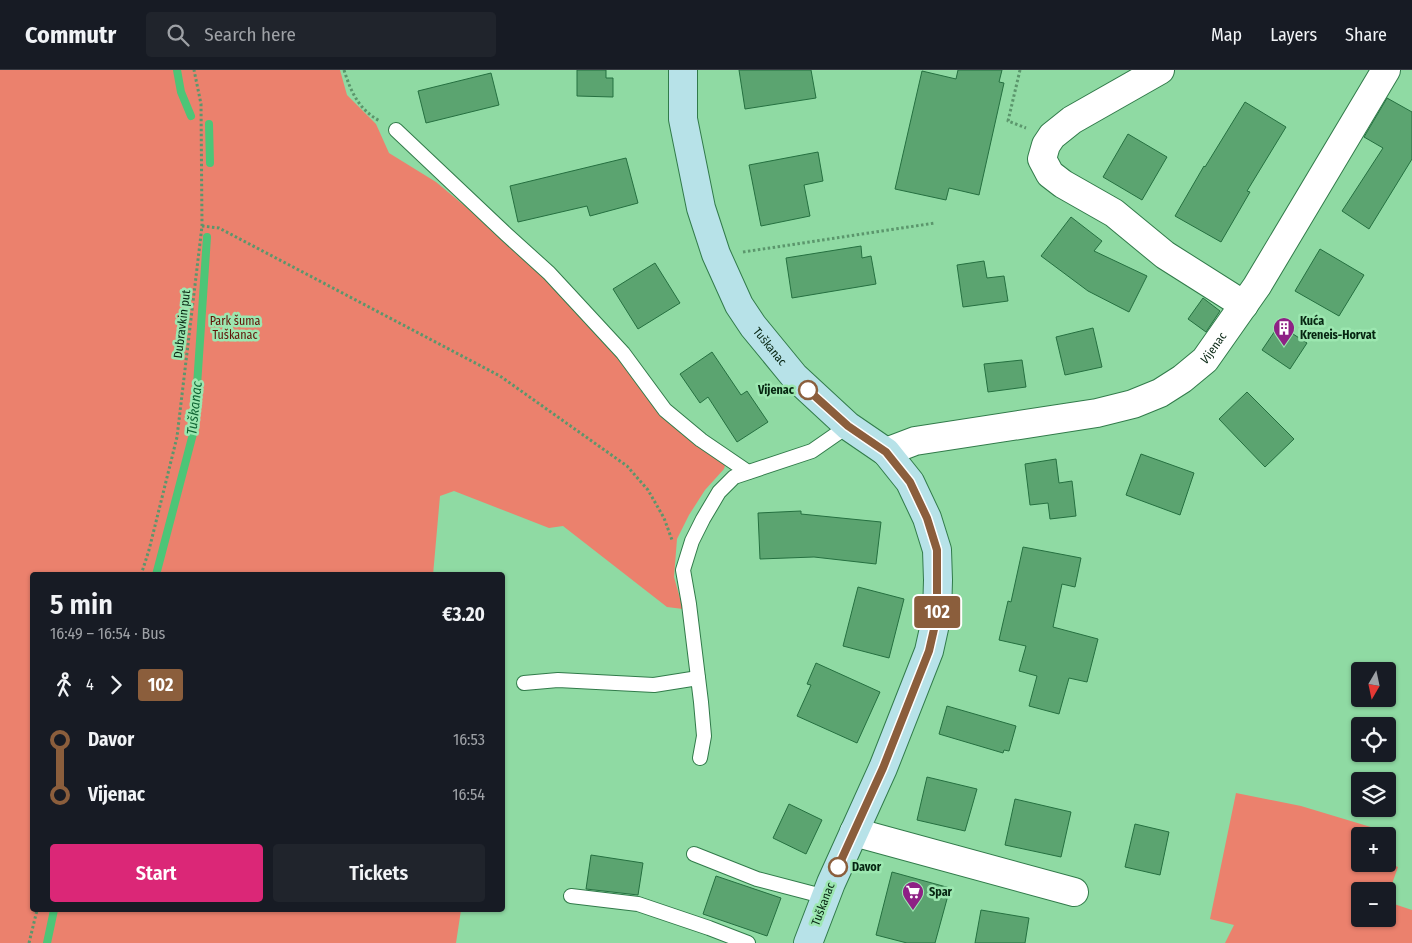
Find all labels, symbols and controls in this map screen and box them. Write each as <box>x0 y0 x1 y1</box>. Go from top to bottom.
search box <box>146 12 496 57</box>
text: Commutr <box>25 21 116 49</box>
icon: search <box>164 21 192 49</box>
text: Search here <box>204 23 296 46</box>
text: Map <box>1211 24 1242 46</box>
text: Layers <box>1270 24 1317 46</box>
text: Share <box>1345 24 1387 46</box>
street label: Dubravkin put <box>171 289 193 359</box>
park label: Park šuma Tuškanac <box>210 314 260 342</box>
place label: Kuća Kreneis-Horvat <box>1300 314 1377 342</box>
building icon: Kuća Kreneis-Horvat <box>1272 316 1296 347</box>
street label: Tuškanac <box>750 325 790 368</box>
street label: Vijenac <box>1198 329 1229 367</box>
water label: Tuškanac <box>183 379 206 436</box>
marker: Vijenac <box>798 380 818 400</box>
place label: Vijenac <box>757 383 795 397</box>
text: 5 min <box>50 588 113 621</box>
line badge: 102 <box>908 596 966 628</box>
text: 102 <box>924 601 950 623</box>
text: €3.20 <box>442 603 485 626</box>
text: 16:49 – 16:54 · Bus <box>50 624 165 643</box>
north arrow <box>1351 662 1396 708</box>
map controls <box>1351 662 1396 927</box>
icon: walk <box>50 671 78 699</box>
icon: forward <box>102 671 130 699</box>
text: 102 <box>148 674 173 696</box>
text: 4 <box>86 675 94 694</box>
button: locate <box>1351 717 1396 762</box>
text: Davor <box>88 728 134 751</box>
text: 16:53 <box>453 730 485 749</box>
button: layers <box>1351 772 1396 817</box>
text: Vijenac <box>88 783 145 806</box>
text: 16:54 <box>452 785 485 804</box>
button: + <box>1351 827 1396 872</box>
button: Start <box>50 844 263 902</box>
button: Tickets <box>273 844 485 902</box>
marker: Davor <box>828 857 848 877</box>
place label: Davor <box>852 860 882 874</box>
street label: Tuškanac <box>808 880 838 928</box>
supermarket icon: Spar <box>901 880 925 911</box>
button: − <box>1351 882 1396 927</box>
place label: Spar <box>929 885 953 899</box>

